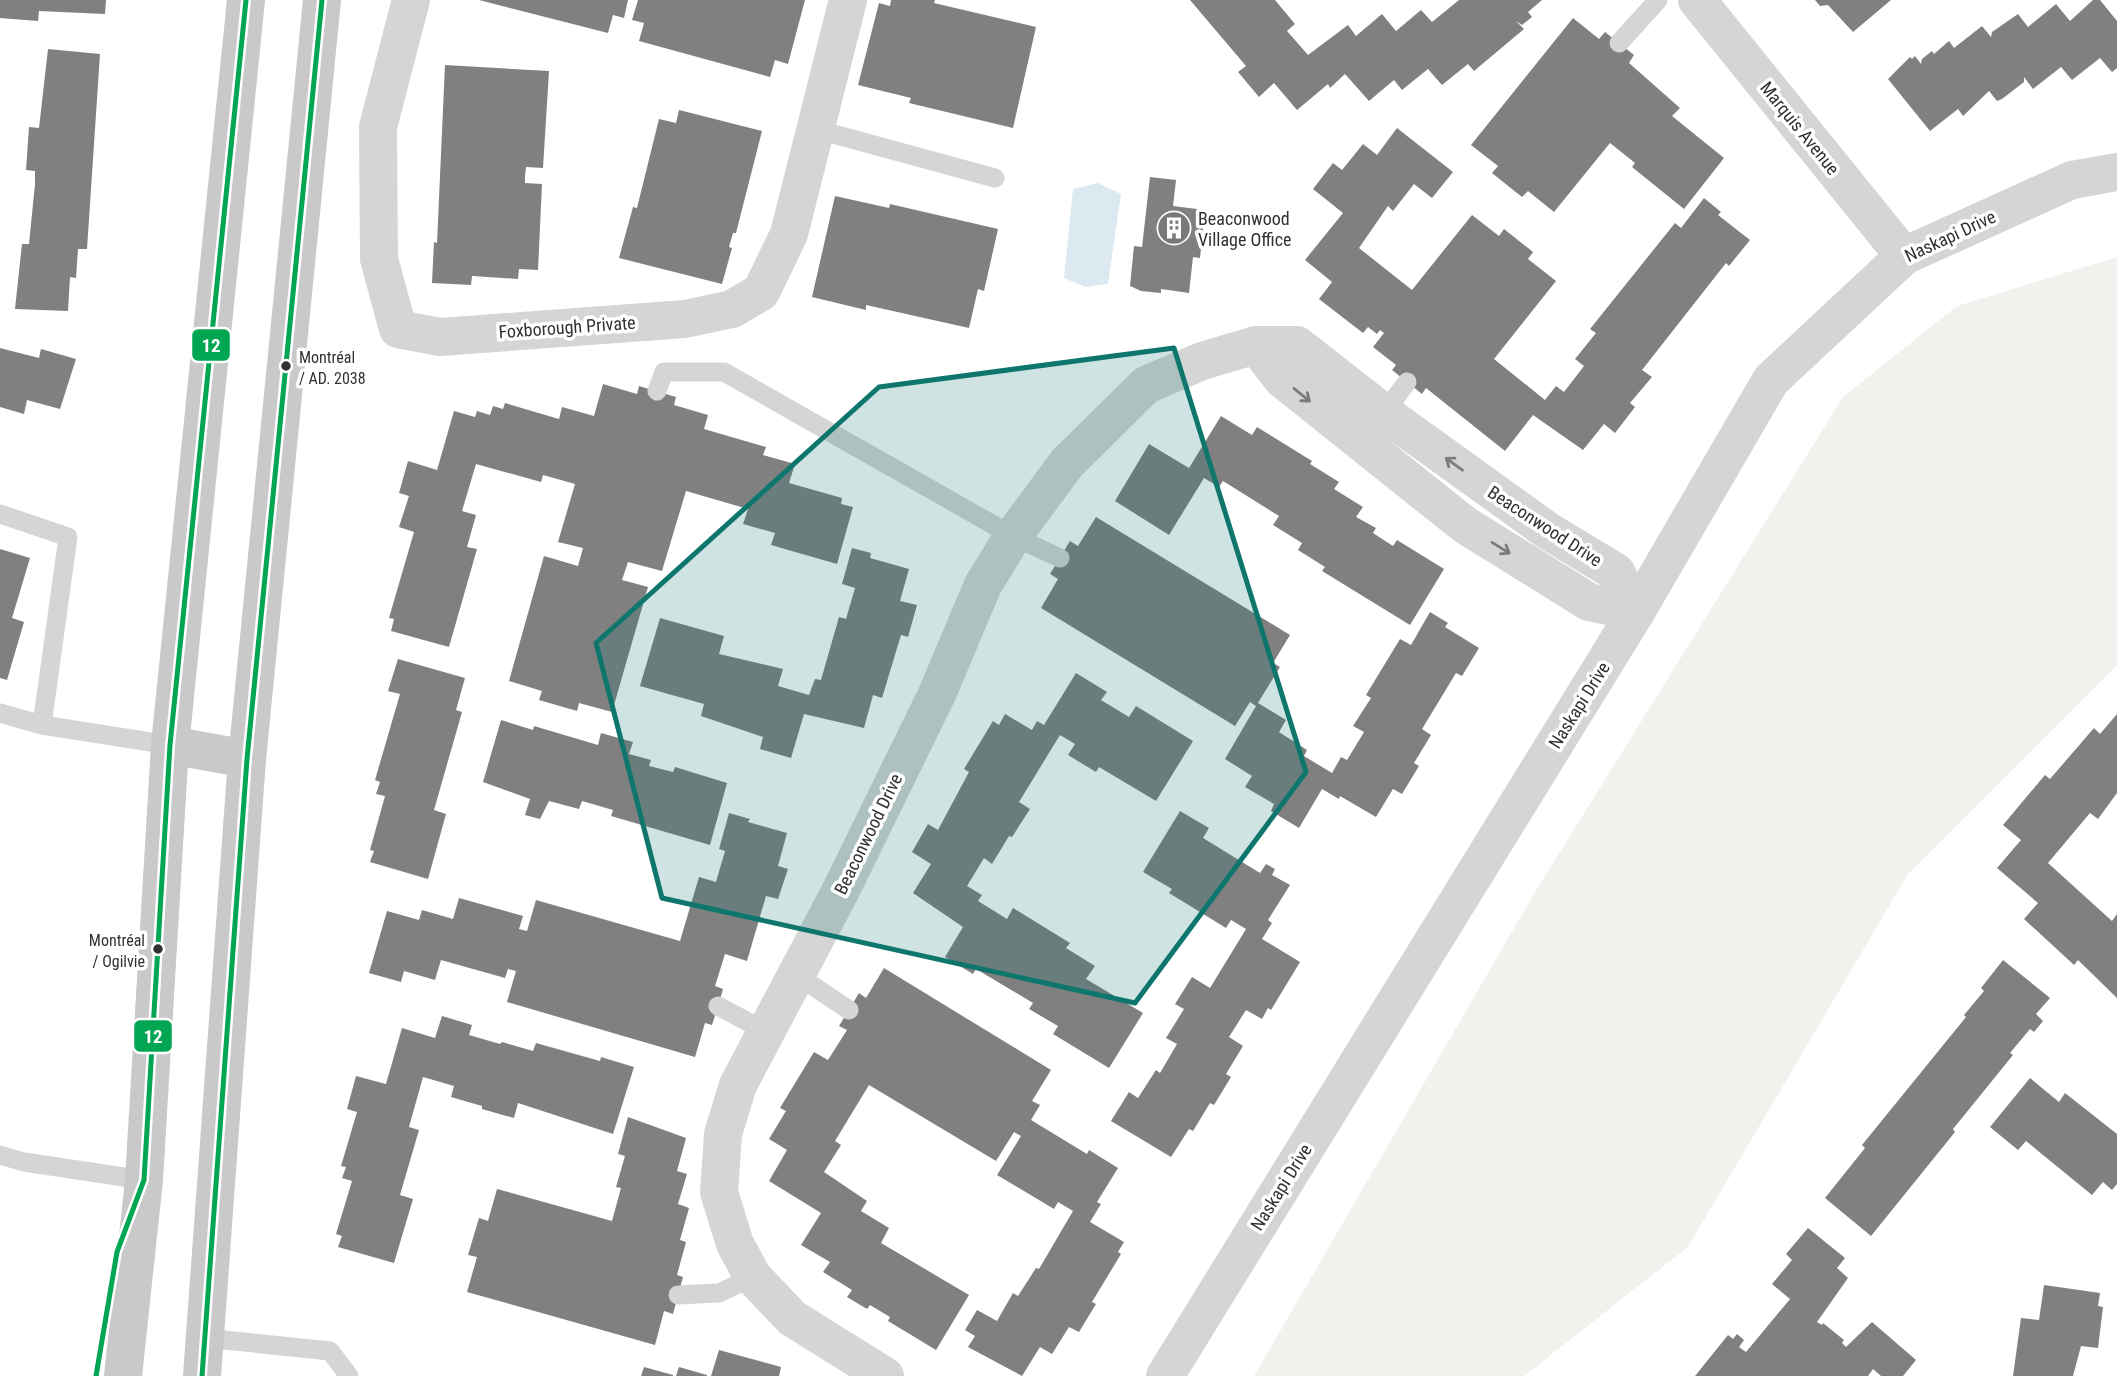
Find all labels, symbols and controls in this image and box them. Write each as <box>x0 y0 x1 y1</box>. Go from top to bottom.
street label: Marquis Avenue <box>1756 77 1844 179</box>
street label: Naskapi Drive <box>1901 206 1999 266</box>
place label: Beaconwood Village Office <box>1198 208 1292 250</box>
building icon: Beaconwood Village Office <box>1155 209 1193 247</box>
street label: Foxborough Private <box>498 312 636 342</box>
line badge: 12 <box>191 328 231 362</box>
text: 12 <box>201 334 221 357</box>
place label: Montréal / AD. 2038 <box>299 348 366 388</box>
marker: Montréal / AD. 2038 <box>279 359 293 373</box>
one-way arrow <box>1292 387 1310 403</box>
one-way arrow <box>1445 457 1464 471</box>
street label: Beaconwood Drive <box>1484 481 1606 571</box>
one-way arrow <box>1491 542 1511 556</box>
street label: Naskapi Drive <box>1544 658 1614 752</box>
street label: Beaconwood Drive <box>830 770 906 898</box>
place label: Montréal / Ogilvie <box>89 931 145 971</box>
marker: Montréal / Ogilvie <box>151 942 165 956</box>
line badge: 12 <box>133 1019 173 1053</box>
text: 12 <box>143 1025 163 1048</box>
street label: Naskapi Drive <box>1246 1140 1316 1234</box>

